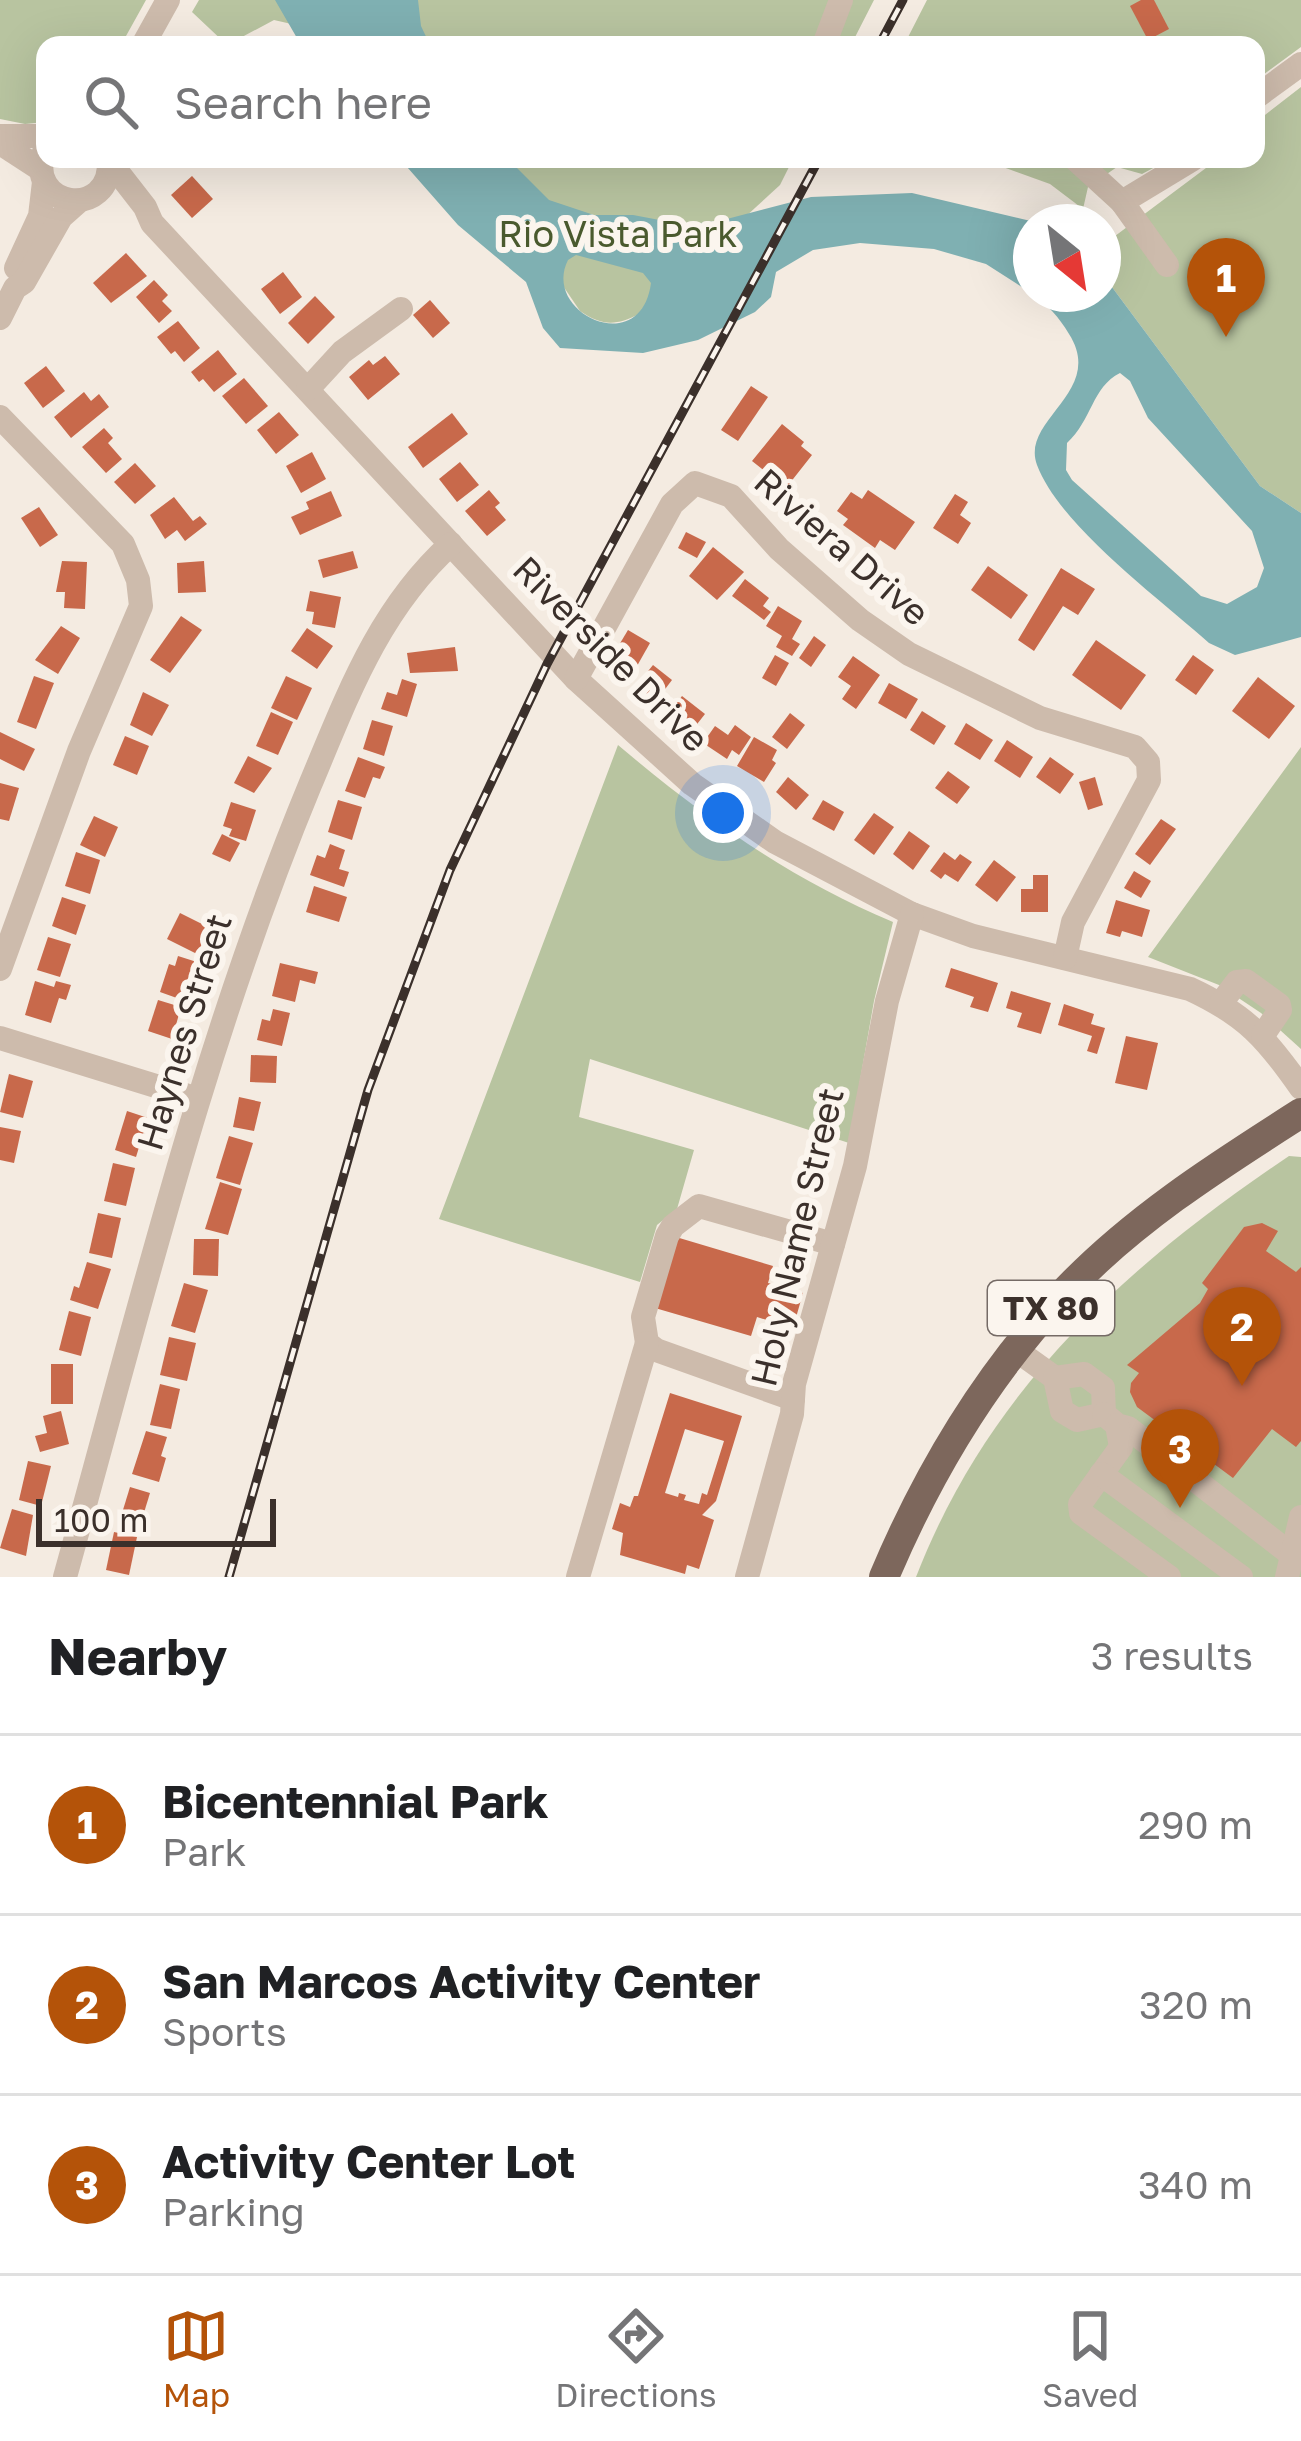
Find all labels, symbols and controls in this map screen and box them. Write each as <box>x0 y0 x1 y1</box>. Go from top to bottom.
search box <box>36 36 1265 168</box>
icon: search <box>78 69 144 135</box>
text: Search here <box>174 75 432 129</box>
north arrow <box>1013 204 1121 312</box>
park label: Rio Vista Park <box>498 212 738 255</box>
pin: 1 <box>1187 238 1265 337</box>
street label: Riviera Drive <box>746 459 938 634</box>
street label: Riverside Drive <box>505 547 718 760</box>
your location <box>693 783 753 843</box>
street label: Haynes Street <box>127 909 240 1155</box>
street label: Holy Name Street <box>741 1083 852 1390</box>
road number: TX 80 <box>988 1281 1114 1335</box>
pin: 2 <box>1203 1287 1281 1386</box>
pin: 3 <box>1141 1409 1219 1508</box>
scale bar <box>36 1493 276 1546</box>
text: 100 m <box>54 1500 148 1539</box>
text: Nearby <box>48 1625 227 1686</box>
text: 3 results <box>1091 1632 1253 1679</box>
text: Bicentennial Park <box>162 1774 549 1828</box>
text: 1 <box>77 1801 97 1848</box>
text: 290 m <box>1138 1801 1253 1848</box>
text: Park <box>162 1828 246 1875</box>
text: San Marcos Activity Center <box>162 1954 761 2008</box>
text: 2 <box>75 1981 99 2028</box>
text: 320 m <box>1139 1981 1253 2028</box>
text: Sports <box>162 2008 287 2055</box>
text: Activity Center Lot <box>162 2134 575 2188</box>
text: 3 <box>75 2161 99 2208</box>
text: 340 m <box>1138 2161 1253 2208</box>
text: Parking <box>162 2188 305 2235</box>
tab: Map <box>163 2303 230 2414</box>
tab: Directions <box>555 2303 717 2414</box>
tab: Saved <box>1042 2303 1138 2414</box>

